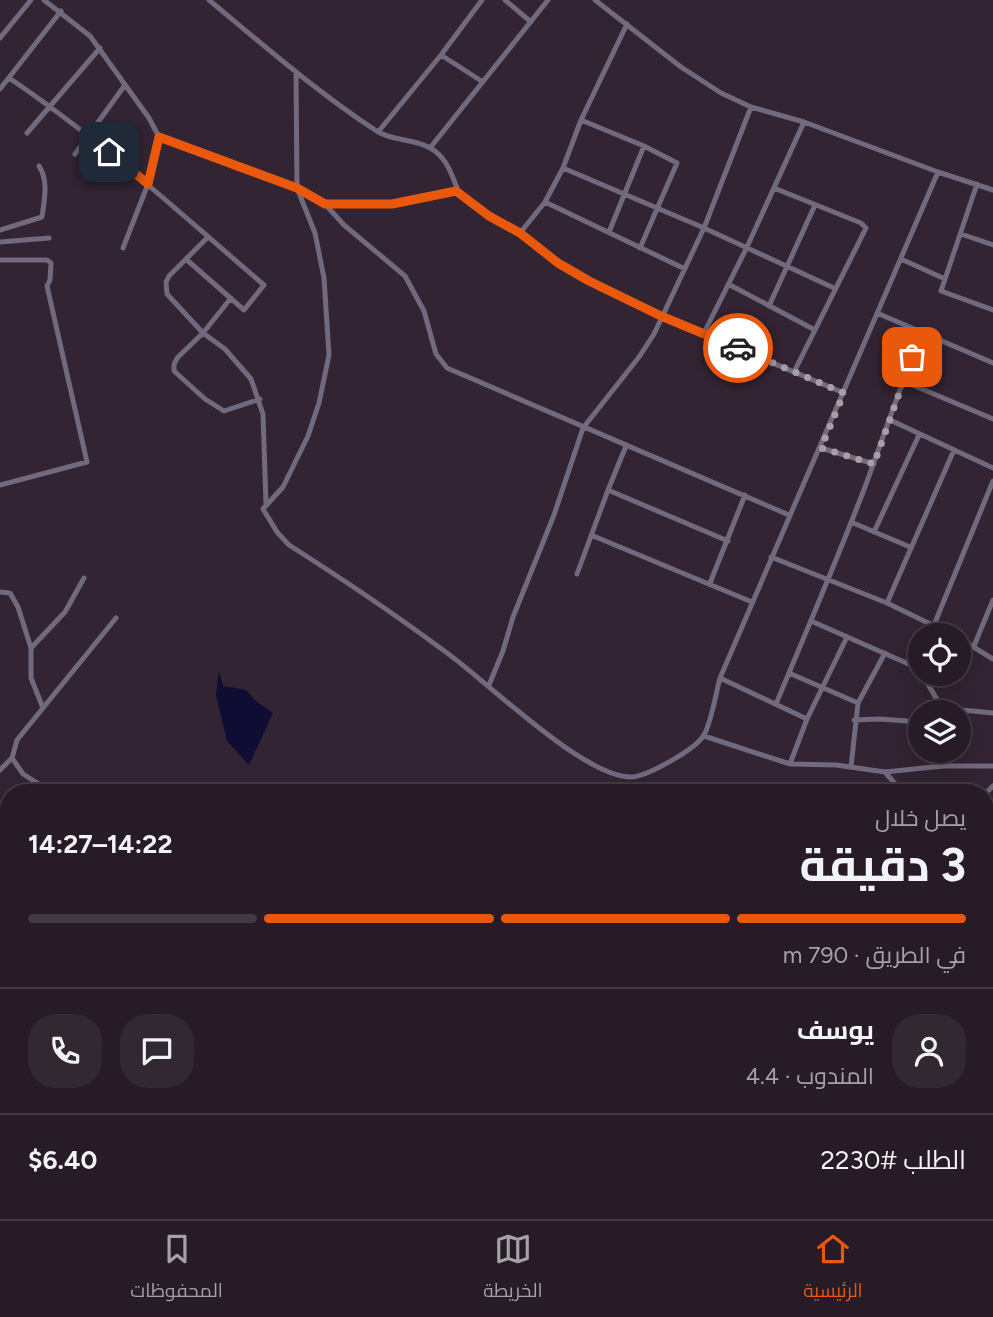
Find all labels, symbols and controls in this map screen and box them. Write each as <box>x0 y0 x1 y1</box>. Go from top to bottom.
pin <box>79 122 139 182</box>
icon: home <box>90 133 128 171</box>
courier <box>703 313 773 383</box>
pin <box>882 327 942 387</box>
icon: car <box>719 329 757 367</box>
icon: bag <box>893 338 931 376</box>
map controls <box>908 623 971 763</box>
button: locate <box>908 623 971 686</box>
button: layers <box>908 700 971 763</box>
text: يصل خلال <box>875 804 966 832</box>
text: 14:22–14:27 <box>28 828 172 860</box>
text: 3 دقيقة <box>799 837 966 893</box>
text: في الطريق · 790 m <box>783 941 966 969</box>
button: phone <box>28 1014 102 1088</box>
button: chat <box>120 1014 194 1088</box>
text: يوسف <box>797 1014 874 1046</box>
button: person <box>892 1014 966 1088</box>
text: المندوب · 4.4 <box>746 1062 874 1090</box>
text: $6.40 <box>28 1144 97 1176</box>
text: الطلب #2230 <box>820 1144 966 1176</box>
tab: المحفوظات <box>130 1230 223 1308</box>
tab: الخريطة <box>483 1230 543 1308</box>
tab: الرئيسية <box>803 1230 863 1308</box>

